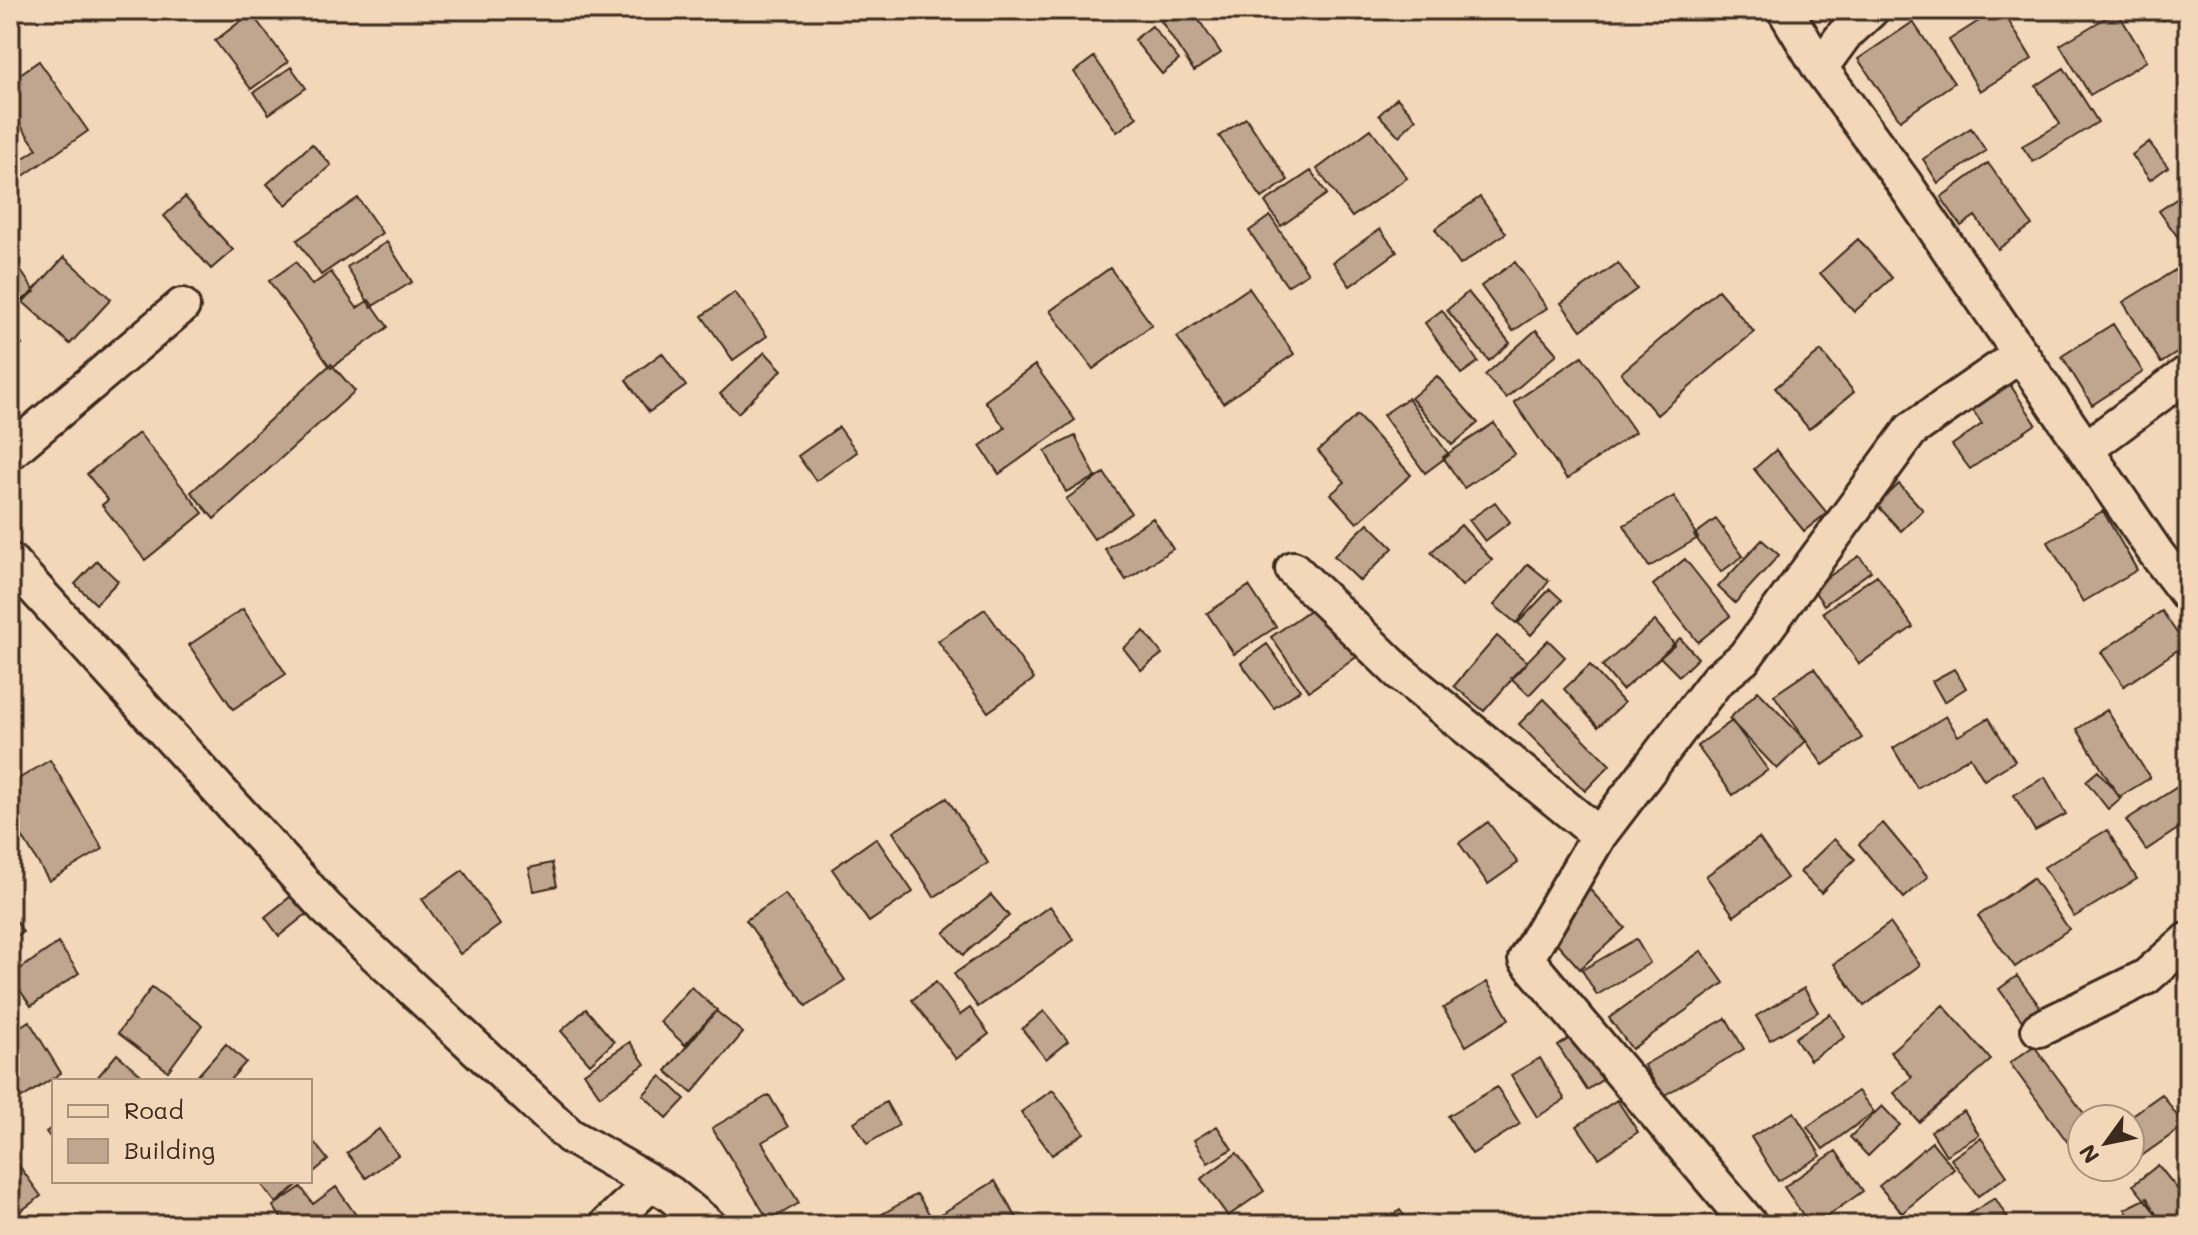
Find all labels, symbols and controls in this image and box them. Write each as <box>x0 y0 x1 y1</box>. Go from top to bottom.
legend <box>52 1079 312 1183</box>
text: Road <box>124 1094 184 1125</box>
north arrow <box>2066 1103 2146 1183</box>
text: Building <box>124 1134 215 1165</box>
text: N <box>2072 1139 2106 1169</box>

